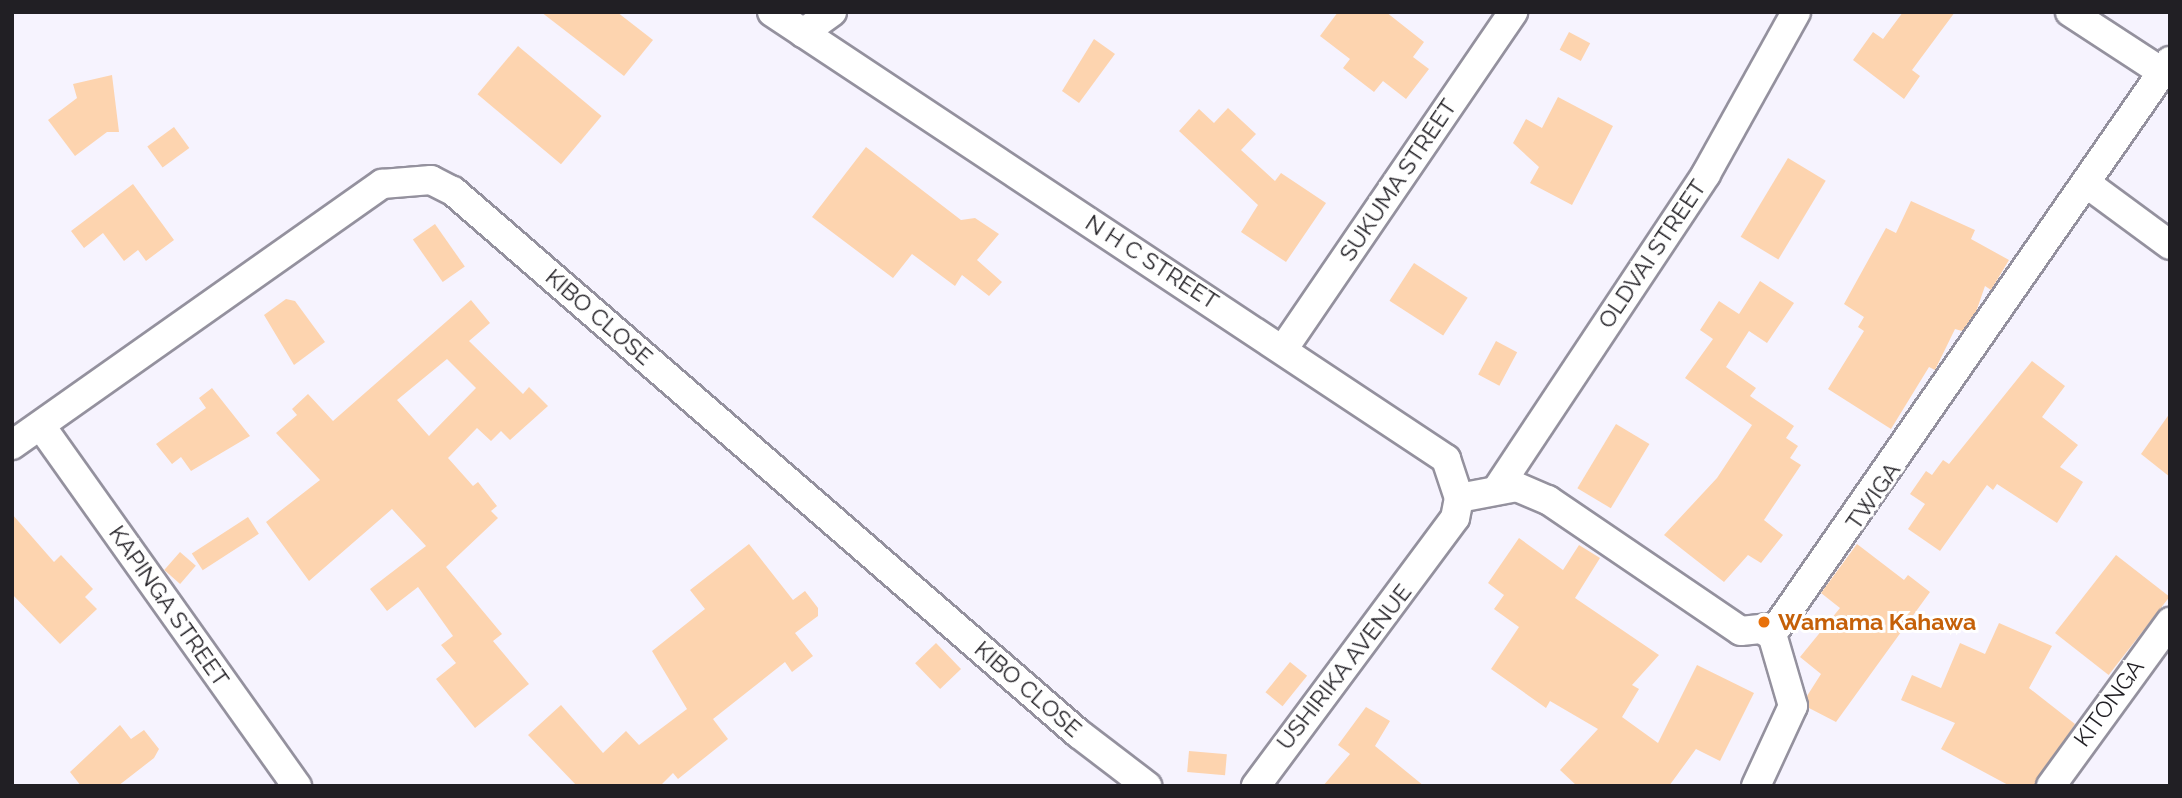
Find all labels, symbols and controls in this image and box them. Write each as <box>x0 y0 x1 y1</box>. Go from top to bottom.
street label: SUKUMA STREET <box>1333 93 1463 267</box>
street label: OLDVAI STREET <box>1592 175 1712 333</box>
street label: N H C STREET <box>1080 209 1224 315</box>
street label: KIBO CLOSE <box>540 263 658 371</box>
street label: TWIGA <box>1840 457 1906 535</box>
street label: KAPINGA STREET <box>103 520 235 692</box>
street label: USHIRIKA AVENUE <box>1270 578 1418 756</box>
place label: Wamama Kahawa <box>1778 608 1976 636</box>
marker: Wamama Kahawa <box>1756 614 1772 630</box>
street label: KIBO CLOSE <box>969 635 1087 743</box>
street label: KITONGA <box>2068 654 2150 752</box>

